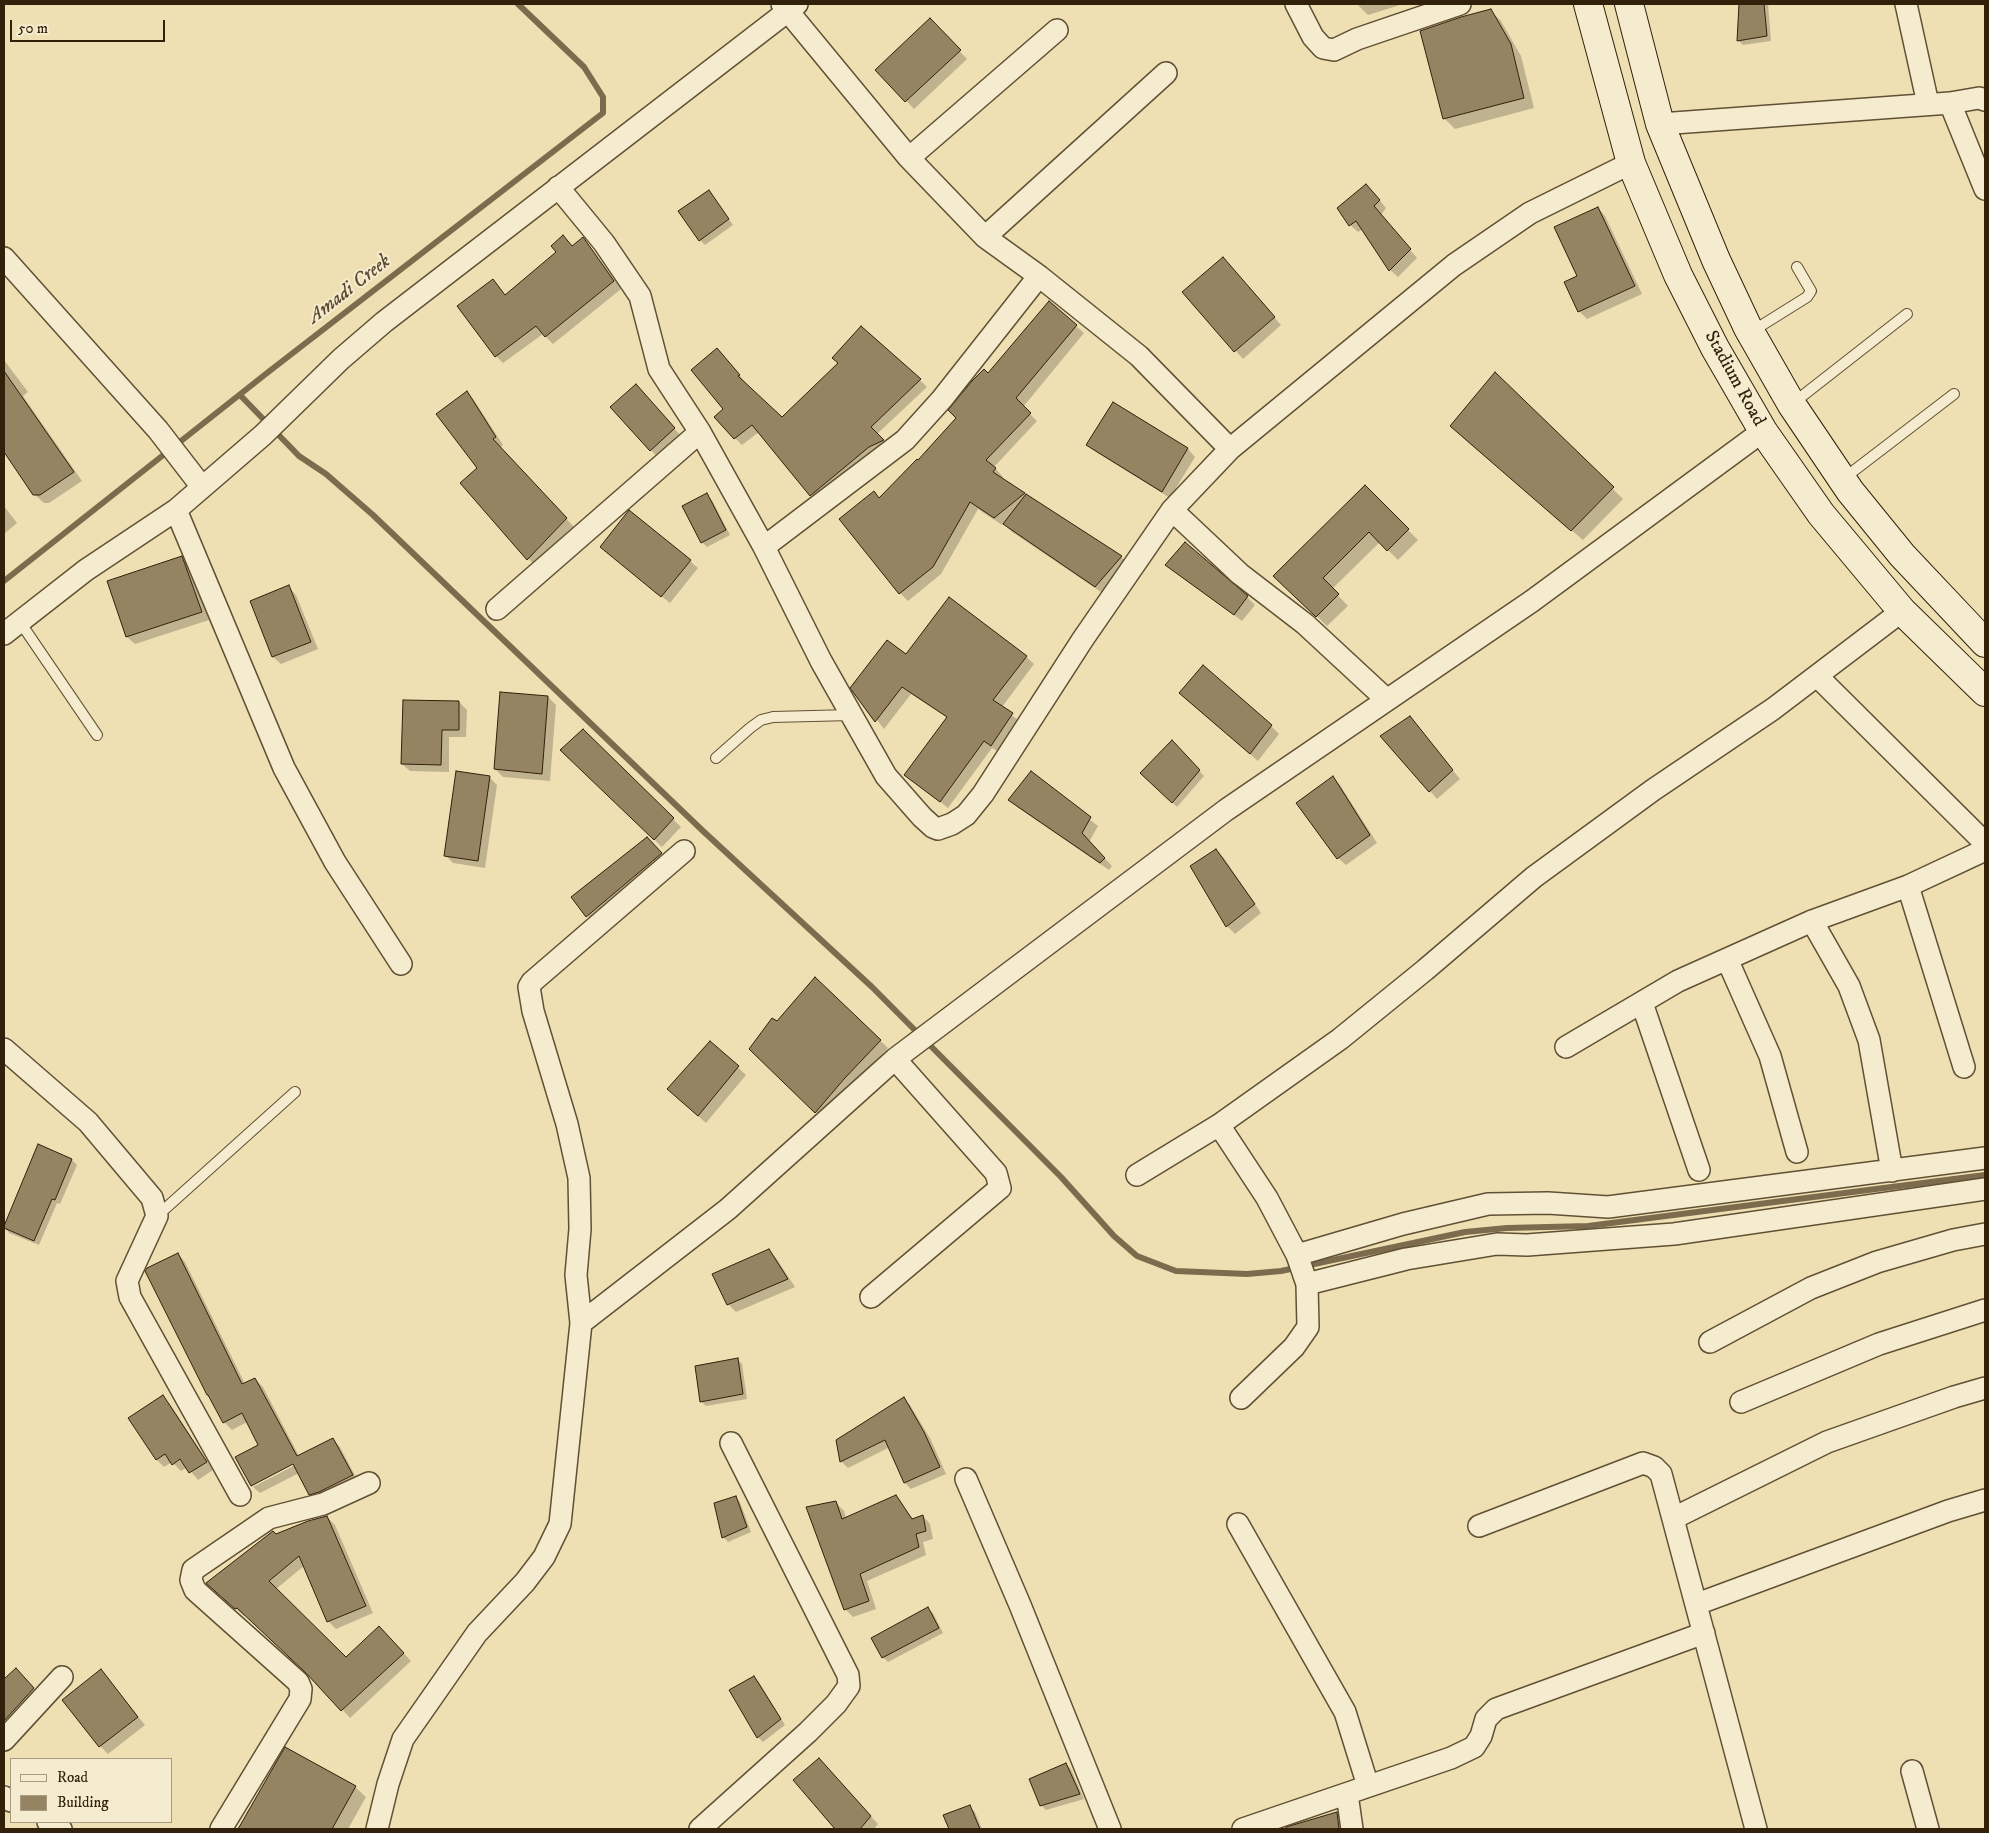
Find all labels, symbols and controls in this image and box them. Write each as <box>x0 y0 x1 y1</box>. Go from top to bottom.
scale bar <box>12 10 168 42</box>
text: 50 m <box>18 19 48 38</box>
water label: Amadi Creek <box>304 250 396 330</box>
street label: Stadium Road <box>1699 327 1769 431</box>
legend <box>10 1758 172 1823</box>
text: Road <box>57 1768 88 1787</box>
text: Building <box>57 1793 109 1812</box>

